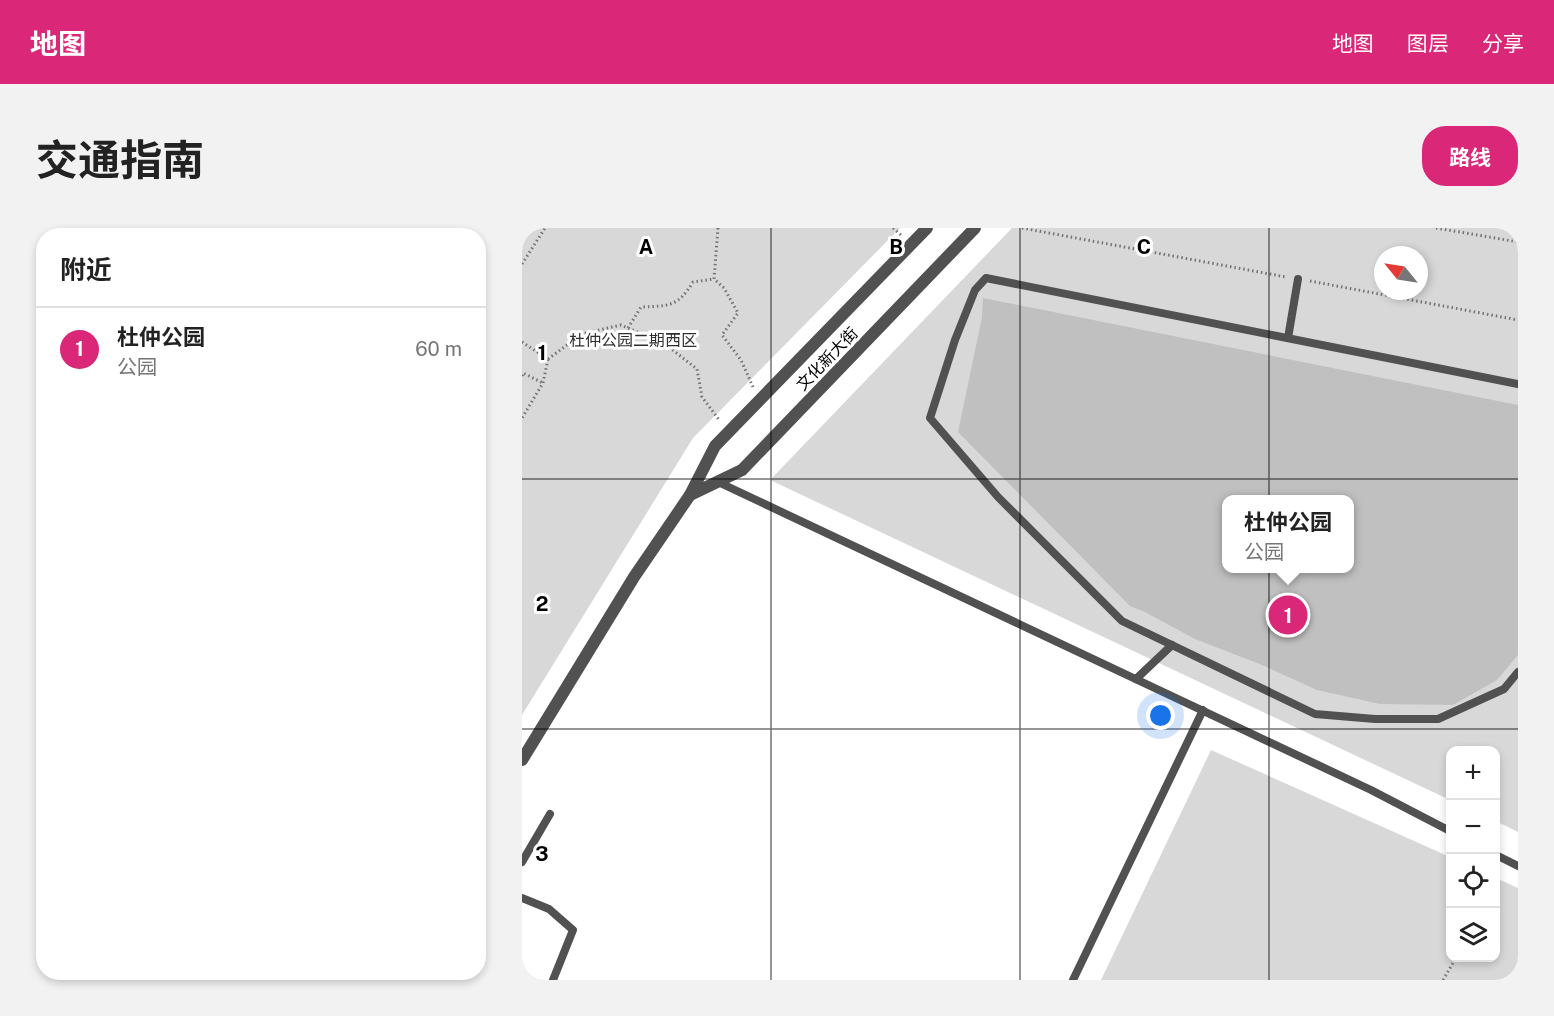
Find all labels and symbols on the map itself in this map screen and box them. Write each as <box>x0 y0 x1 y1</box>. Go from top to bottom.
text: A <box>639 235 653 259</box>
text: B <box>889 235 903 259</box>
text: C <box>1137 235 1151 259</box>
north arrow <box>1374 246 1428 300</box>
street label: 文化新大街 <box>792 324 862 394</box>
park label: 杜仲公园二期西区 <box>569 331 697 350</box>
text: 1 <box>538 341 546 365</box>
text: 2 <box>536 592 548 616</box>
pin: 1 <box>1268 592 1308 638</box>
your location <box>1146 701 1175 730</box>
text: 3 <box>535 842 549 866</box>

